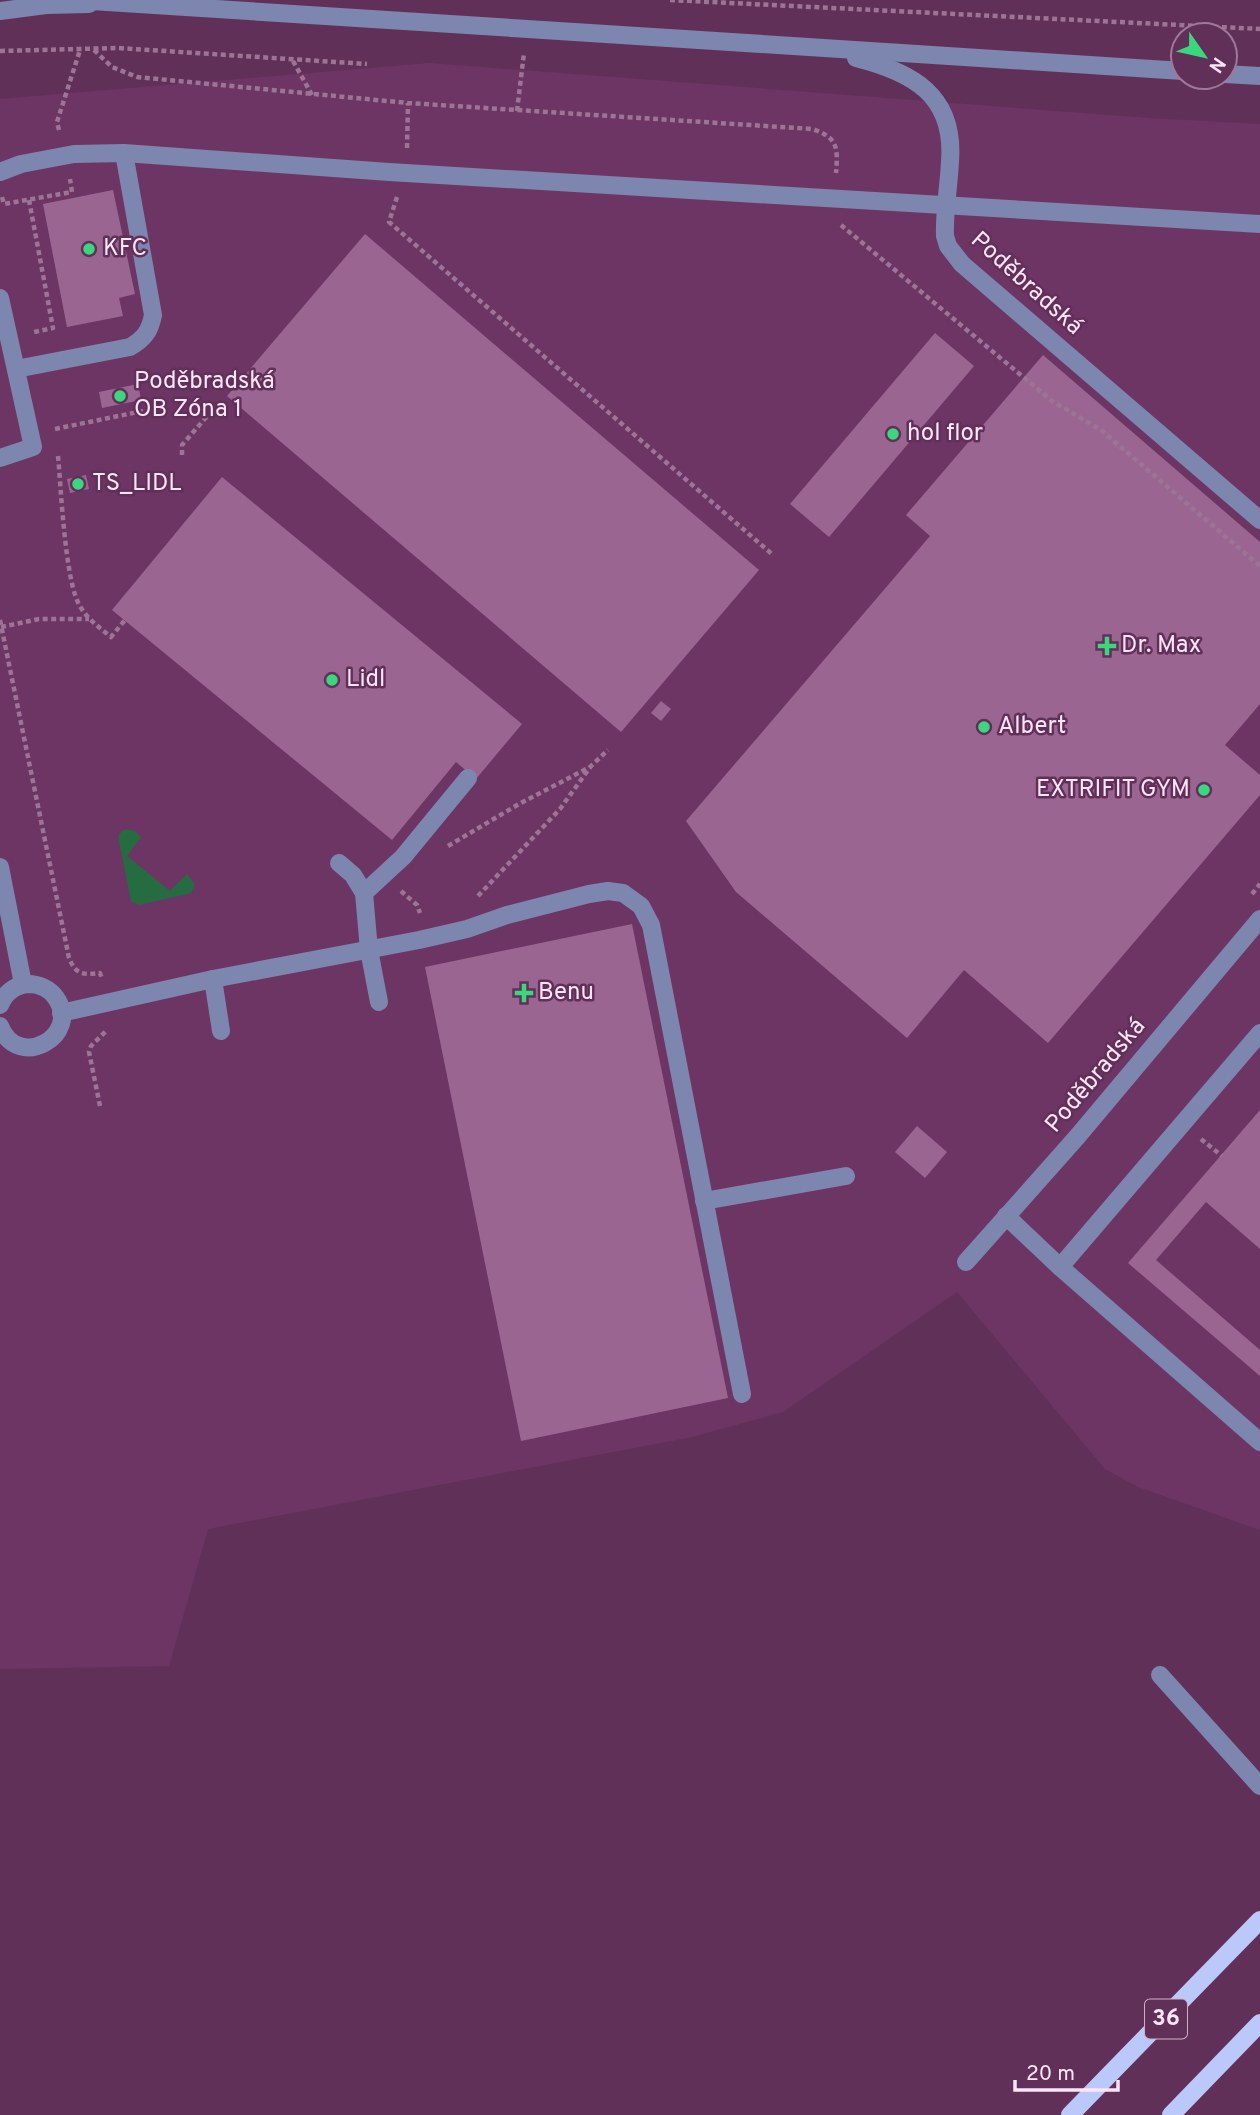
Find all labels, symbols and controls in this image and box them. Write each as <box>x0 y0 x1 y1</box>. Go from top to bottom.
north arrow <box>1169 21 1239 91</box>
text: N <box>1203 52 1230 77</box>
street label: Poděbradská <box>964 226 1088 342</box>
place label: KFC <box>103 234 147 264</box>
marker: KFC <box>81 241 97 257</box>
place label: Poděbradská OB Zóna 1 <box>134 367 275 425</box>
marker: Poděbradská OB Zóna 1 <box>112 388 128 404</box>
place label: hol flor <box>907 419 983 449</box>
marker: hol flor <box>885 426 901 442</box>
place label: TS_LIDL <box>92 469 182 499</box>
marker: TS_LIDL <box>70 476 86 492</box>
place label: Dr. Max <box>1121 631 1201 661</box>
marker: Dr. Max <box>1099 638 1115 654</box>
place label: Lidl <box>346 665 385 695</box>
marker: Lidl <box>324 672 340 688</box>
place label: Albert <box>998 712 1066 742</box>
marker: Albert <box>976 719 992 735</box>
place label: EXTRIFIT GYM <box>1036 775 1190 805</box>
marker: EXTRIFIT GYM <box>1196 782 1212 798</box>
place label: Benu <box>538 978 594 1008</box>
marker: Benu <box>516 985 532 1001</box>
street label: Poděbradská <box>1039 1012 1153 1140</box>
road number: 36 <box>1145 2000 1187 2038</box>
scale bar <box>1015 2048 1118 2092</box>
text: 20 m <box>1026 2061 1075 2088</box>

